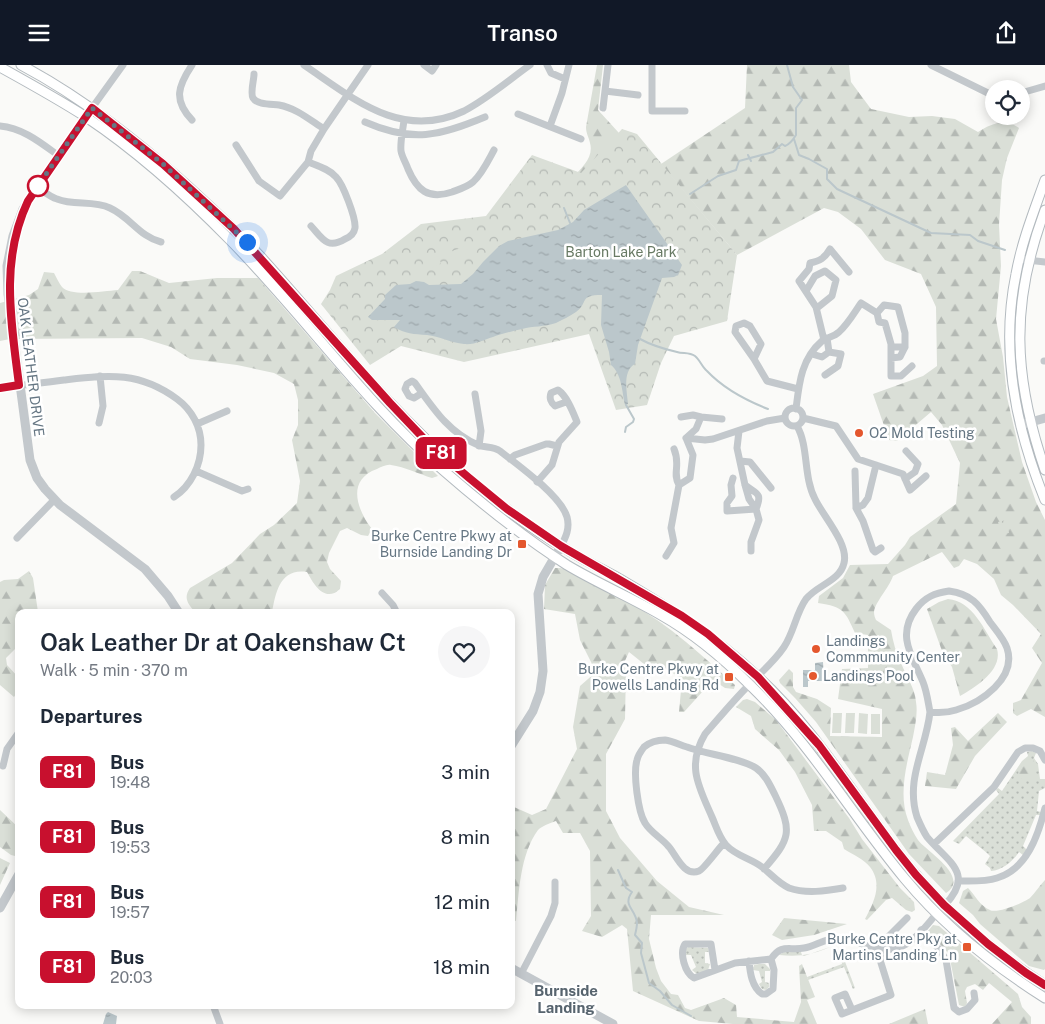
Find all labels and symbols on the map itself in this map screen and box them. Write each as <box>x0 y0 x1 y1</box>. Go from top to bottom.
unlabelled marker <box>27 175 49 197</box>
your location <box>235 230 260 255</box>
park label: Barton Lake Park <box>565 244 677 260</box>
street label: OAK LEATHER DRIVE <box>15 297 47 437</box>
place label: O2 Mold Testing <box>869 425 975 441</box>
marker: O2 Mold Testing <box>853 427 865 439</box>
line badge: F81 <box>412 437 470 469</box>
place label: Burke Centre Pkwy at Burnside Landing Dr <box>371 528 512 560</box>
marker: Burke Centre Pkwy at Burnside Landing Dr <box>516 538 528 550</box>
place label: Landings Commmunity Center <box>826 633 960 665</box>
marker: Landings Commmunity Center <box>810 643 822 655</box>
place label: Burke Centre Pkwy at Powells Landing Rd <box>578 661 719 693</box>
place label: Landings Pool <box>823 668 915 684</box>
marker: Landings Pool <box>807 670 819 682</box>
marker: Burke Centre Pkwy at Powells Landing Rd <box>723 671 735 683</box>
place label: Burke Centre Pky at Martins Landing Ln <box>827 931 957 963</box>
marker: Burke Centre Pky at Martins Landing Ln <box>961 941 973 953</box>
district label: Burnside Landing <box>534 982 598 1016</box>

